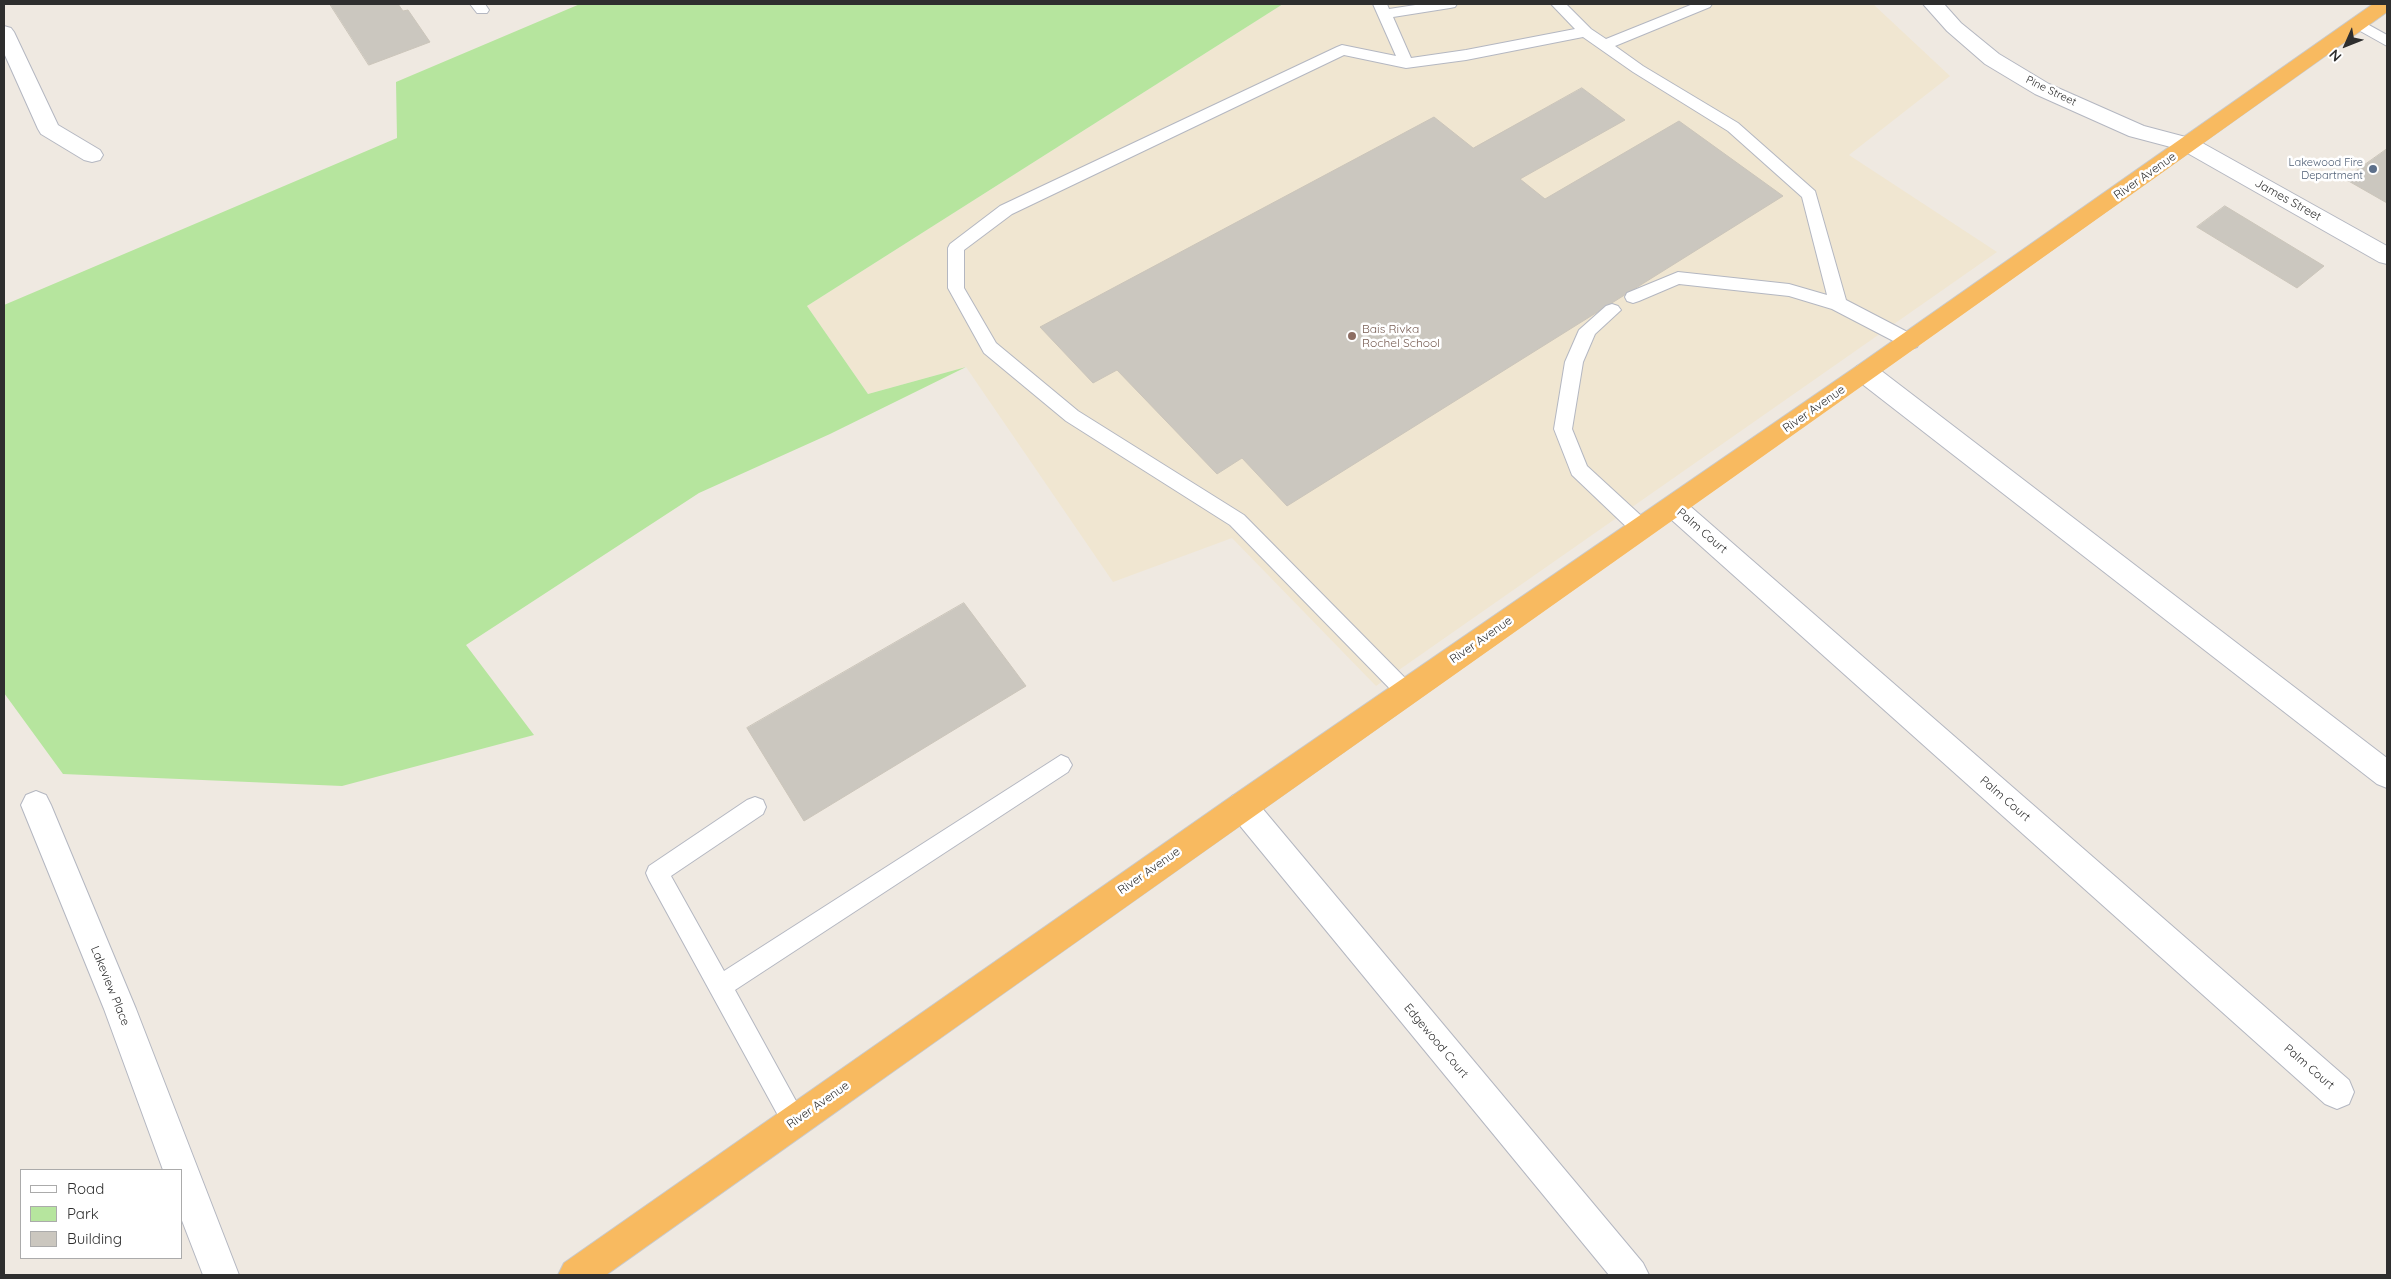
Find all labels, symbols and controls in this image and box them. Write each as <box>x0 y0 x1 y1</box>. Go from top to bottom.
north arrow <box>2321 20 2371 70</box>
text: N <box>2325 45 2345 65</box>
street label: Pine Street <box>2024 73 2078 109</box>
street label: River Avenue <box>2111 149 2179 203</box>
place label: Lakewood Fire Department <box>2289 156 2363 182</box>
marker: Lakewood Fire Department <box>2367 163 2379 175</box>
street label: James Street <box>2252 176 2324 224</box>
place label: Bais Rivka Rochel School <box>1362 322 1440 350</box>
marker: Bais Rivka Rochel School <box>1346 330 1358 342</box>
street label: River Avenue <box>1780 382 1848 436</box>
street label: Palm Court <box>1674 505 1730 557</box>
street label: River Avenue <box>1447 613 1515 667</box>
street label: Palm Court <box>1977 773 2033 825</box>
street label: River Avenue <box>1115 844 1183 898</box>
street label: Lakeview Place <box>87 944 133 1028</box>
street label: Edgewood Court <box>1401 1001 1471 1081</box>
street label: Palm Court <box>2281 1041 2337 1093</box>
street label: River Avenue <box>784 1078 852 1132</box>
legend <box>20 1169 182 1259</box>
text: Road <box>67 1179 104 1198</box>
text: Park <box>67 1204 99 1223</box>
text: Building <box>67 1229 122 1248</box>

